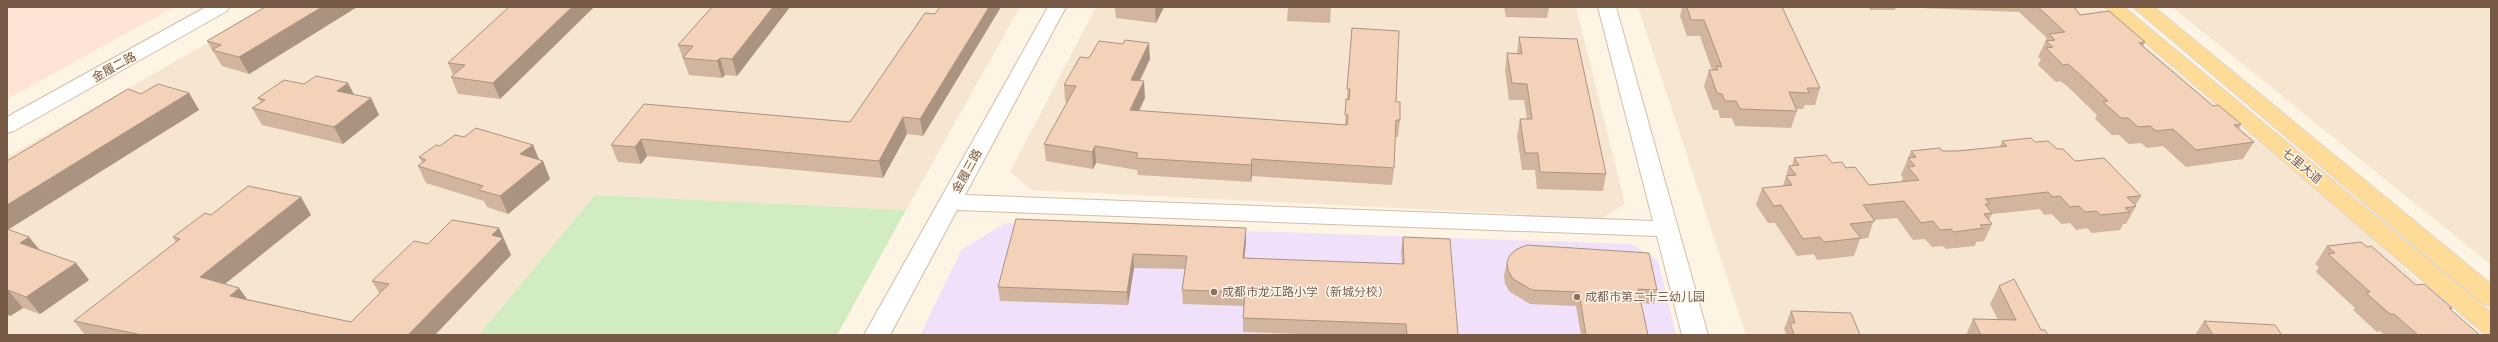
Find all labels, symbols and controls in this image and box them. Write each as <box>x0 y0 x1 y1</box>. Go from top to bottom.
street label: 金履二路 <box>89 48 138 85</box>
street label: 七里大道 <box>2279 144 2326 187</box>
street label: 金履三路 <box>948 146 985 195</box>
place label: 成都市龙江路小学（新城分校） <box>1222 284 1390 299</box>
marker: 成都市龙江路小学（新城分校） <box>1209 287 1219 297</box>
place label: 成都市第二十三幼儿园 <box>1585 289 1705 304</box>
marker: 成都市第二十三幼儿园 <box>1572 292 1582 302</box>

